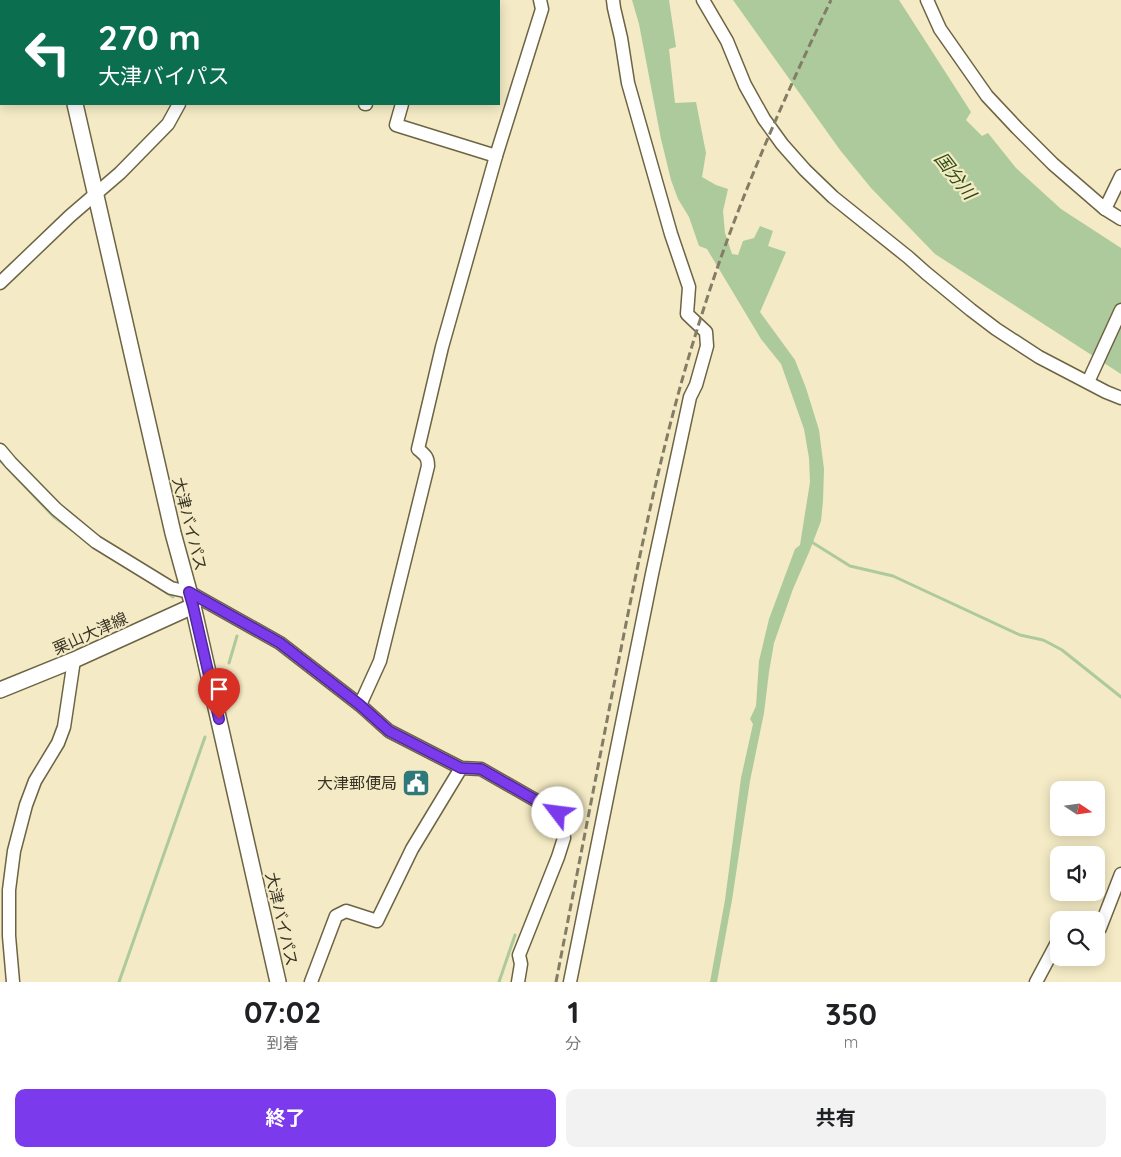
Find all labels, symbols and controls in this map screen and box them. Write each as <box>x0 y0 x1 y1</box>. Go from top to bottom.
text: 270 m <box>98 15 201 59</box>
icon: left <box>15 20 80 85</box>
text: 大津バイパス <box>98 62 230 90</box>
water label: 国分川 <box>930 147 982 206</box>
street label: 大津バイパス <box>169 475 211 573</box>
street label: 栗山大津線 <box>49 608 131 658</box>
pin <box>198 668 240 719</box>
icon: arrive <box>205 675 233 703</box>
public building icon: 大津郵便局 <box>401 768 431 798</box>
place label: 大津郵便局 <box>317 773 397 793</box>
north arrow <box>1050 781 1105 836</box>
map controls <box>1050 781 1105 966</box>
position arrow <box>531 786 583 838</box>
button: sound <box>1050 846 1105 901</box>
street label: 大津バイパス <box>261 870 303 968</box>
button: search <box>1050 911 1105 966</box>
text: 07:02 <box>244 993 321 1031</box>
text: 1 <box>567 993 579 1031</box>
text: 350 <box>825 995 877 1033</box>
text: m <box>844 1032 858 1052</box>
text: 到着 <box>267 1033 299 1053</box>
text: 分 <box>565 1033 581 1053</box>
button: 終了 <box>15 1089 556 1147</box>
button: 共有 <box>566 1089 1106 1147</box>

